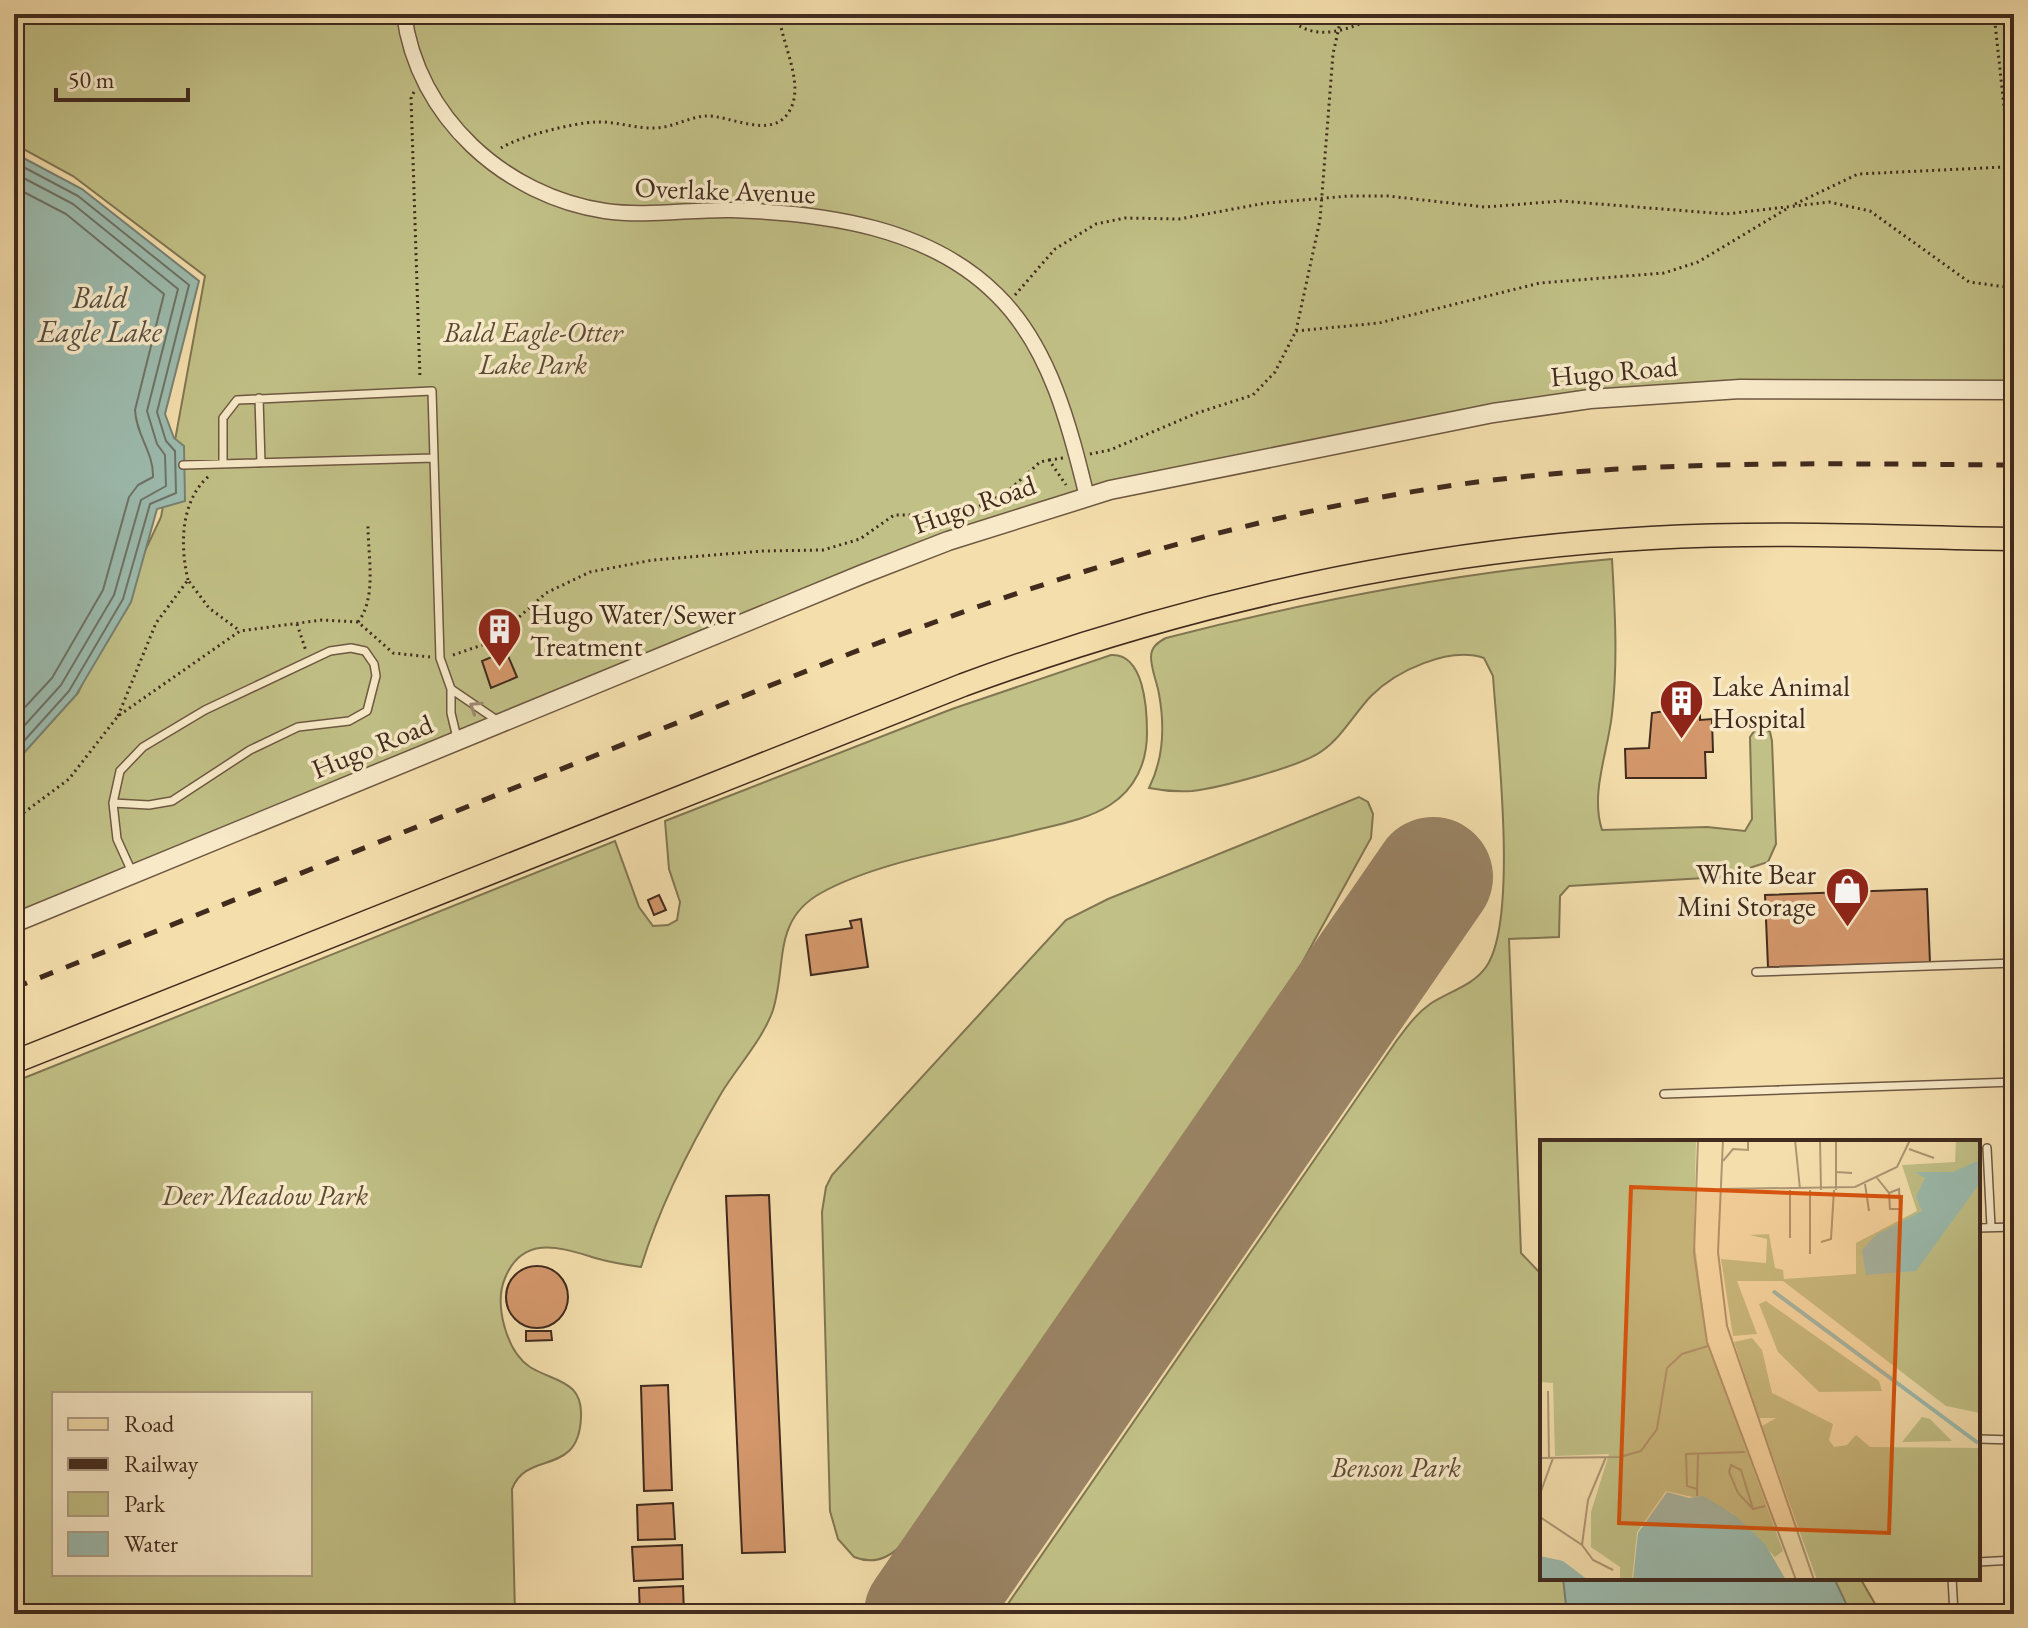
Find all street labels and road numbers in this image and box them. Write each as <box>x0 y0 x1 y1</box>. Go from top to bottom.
street label: Overlake Avenue <box>634 169 816 211</box>
street label: Hugo Road <box>1549 347 1680 394</box>
street label: Hugo Road <box>908 466 1041 542</box>
street label: Hugo Road <box>306 705 439 787</box>

